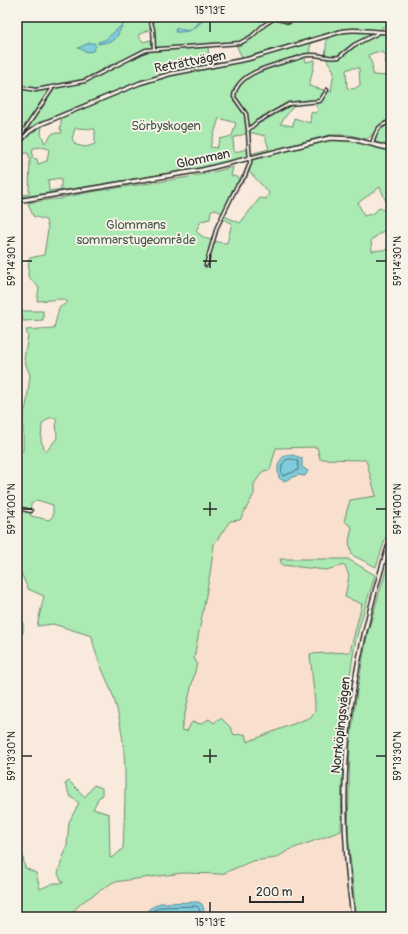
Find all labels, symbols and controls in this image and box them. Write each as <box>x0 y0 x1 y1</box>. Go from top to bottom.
text: 15°13'E <box>195 5 225 17</box>
street label: Reträttvägen <box>153 47 227 77</box>
park label: Sörbyskogen <box>131 118 201 134</box>
street label: Glomman <box>175 146 231 172</box>
park label: Glommans sommarstugeområde <box>76 217 196 248</box>
text: 59°14'30"N <box>6 236 18 286</box>
text: 59°14'30"N <box>392 236 404 286</box>
text: 59°14'00"N <box>6 483 18 535</box>
text: 59°14'00"N <box>392 483 404 535</box>
street label: Norrköpingsvägen <box>328 676 354 775</box>
text: 59°13'30"N <box>6 731 18 781</box>
text: 59°13'30"N <box>392 731 404 781</box>
scale bar <box>250 878 303 904</box>
text: 200 m <box>256 885 293 900</box>
text: 15°13'E <box>195 917 225 929</box>

